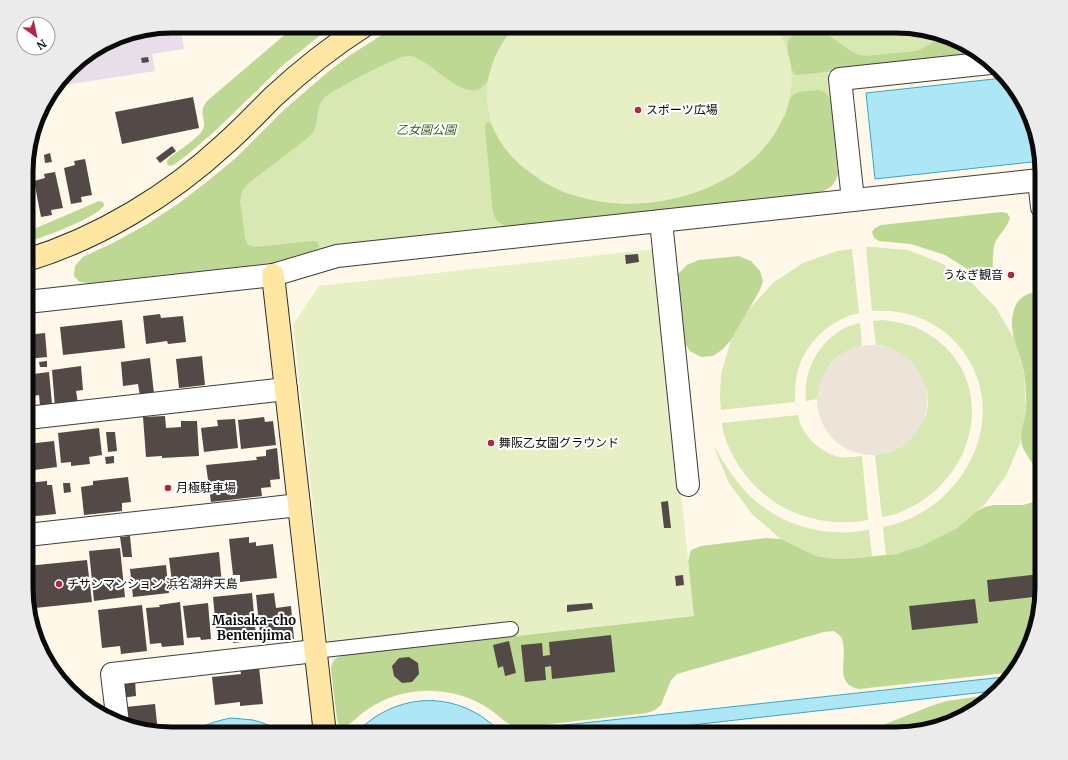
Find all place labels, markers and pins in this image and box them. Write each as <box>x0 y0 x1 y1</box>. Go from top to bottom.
place label: スポーツ広場 <box>646 102 718 117</box>
marker: スポーツ広場 <box>633 105 643 115</box>
place label: うなぎ観音 <box>943 267 1003 282</box>
marker: うなぎ観音 <box>1006 270 1016 280</box>
place label: 舞阪乙女園グラウンド <box>499 435 619 450</box>
marker: 舞阪乙女園グラウンド <box>486 438 496 448</box>
place label: 月極駐車場 <box>176 480 236 495</box>
marker: 月極駐車場 <box>163 483 173 493</box>
place label: チサンマンション 浜名湖弁天島 <box>67 576 238 591</box>
marker: チサンマンション 浜名湖弁天島 <box>54 579 64 589</box>

